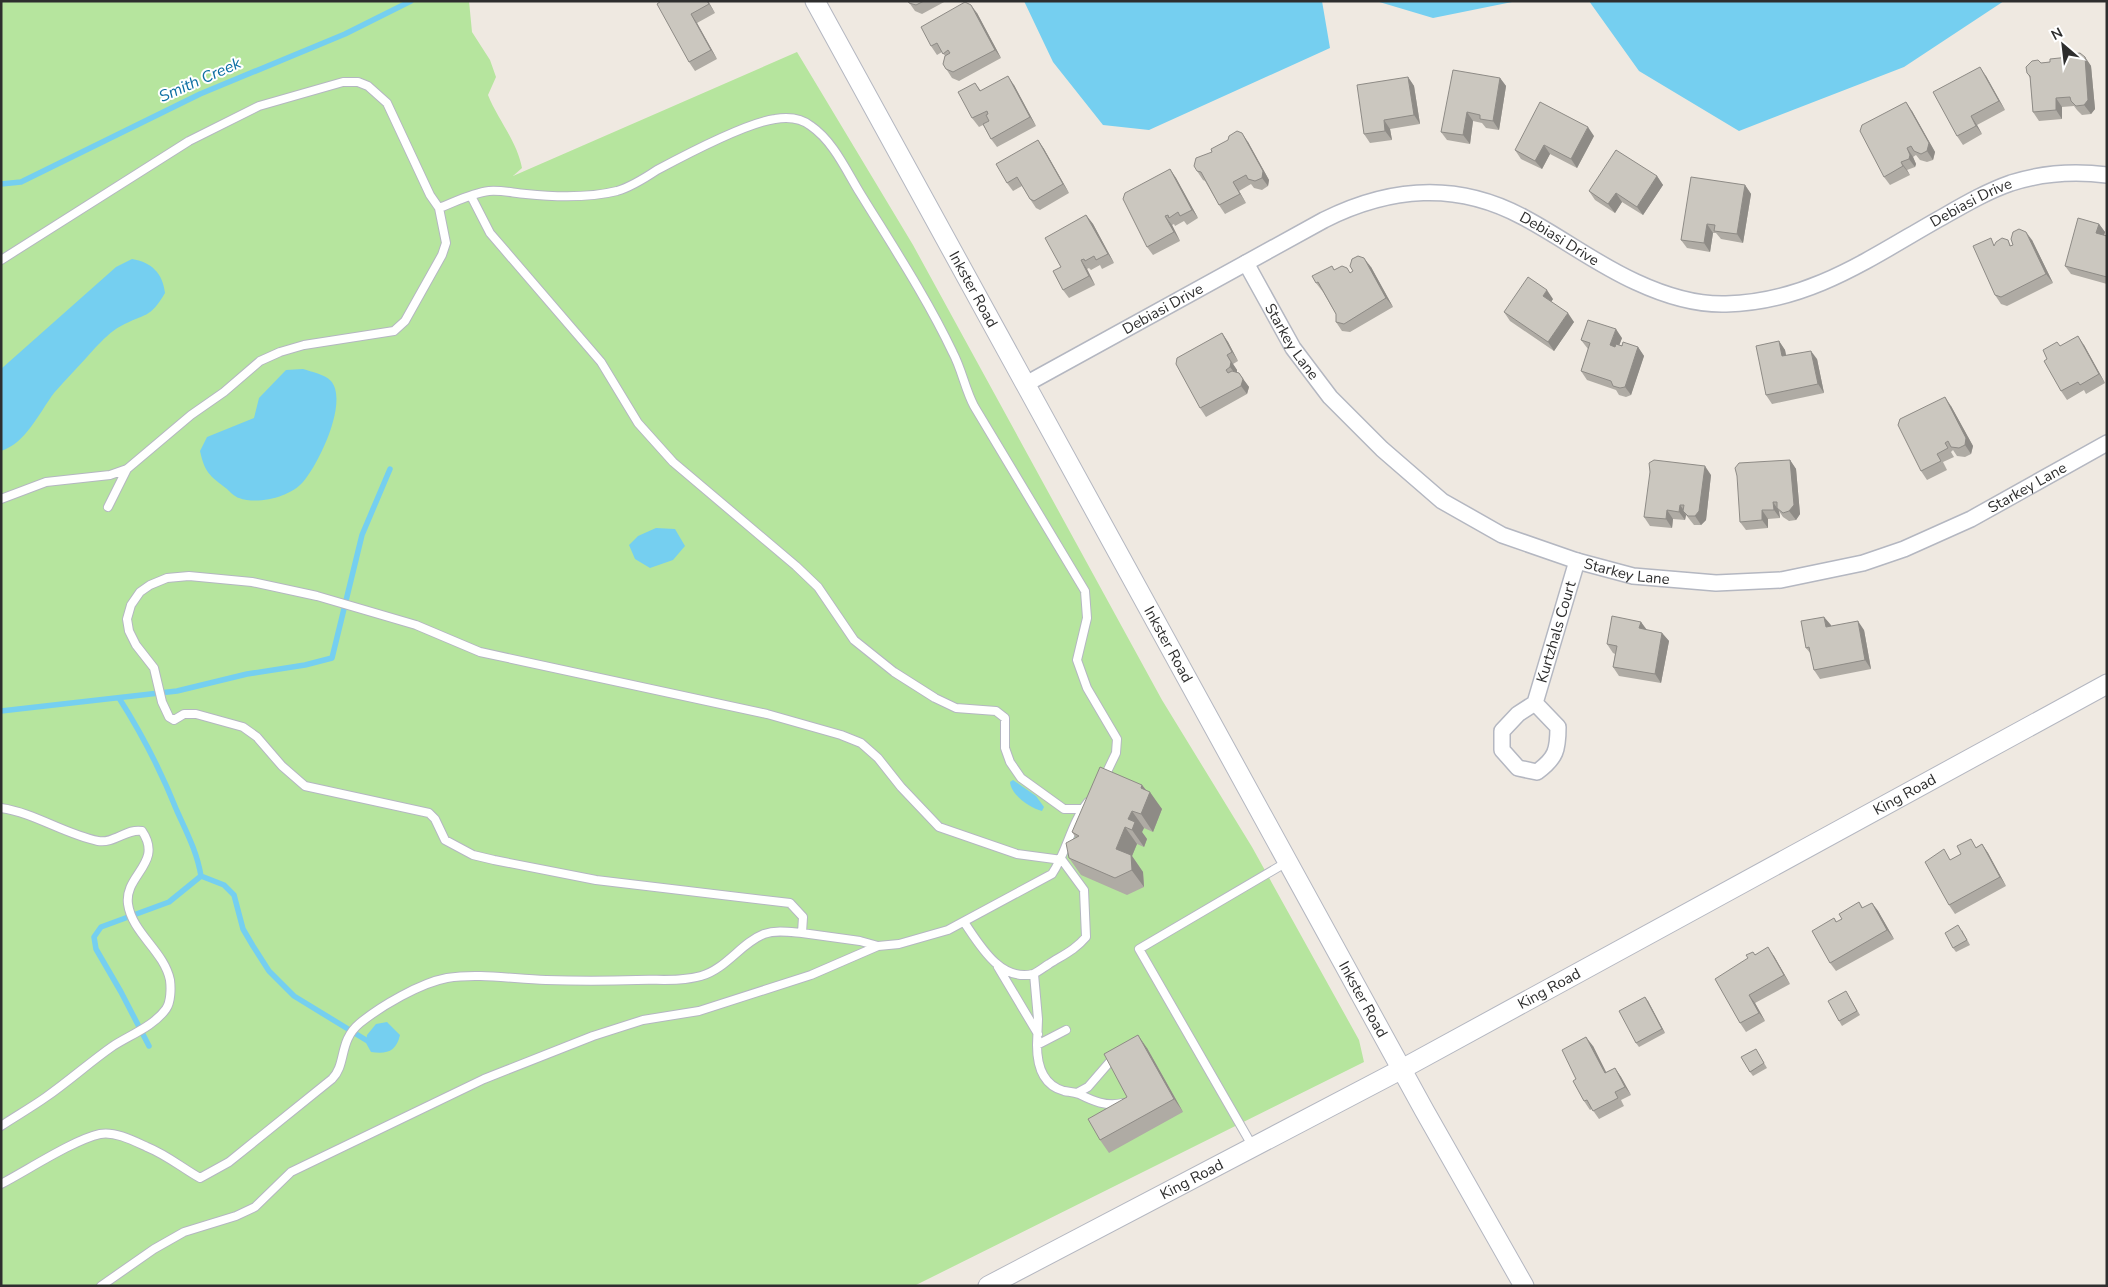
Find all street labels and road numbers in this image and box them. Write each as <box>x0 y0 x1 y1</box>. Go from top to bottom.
street label: Debiasi Drive <box>1926 173 2015 232</box>
street label: Debiasi Drive <box>1516 207 1603 270</box>
street label: Inkster Road <box>944 248 1002 331</box>
street label: Debiasi Drive <box>1119 278 1207 339</box>
street label: Starkey Lane <box>1260 300 1324 384</box>
street label: Starkey Lane <box>1984 458 2070 518</box>
street label: Starkey Lane <box>1582 553 1671 589</box>
street label: Kurtzhals Court <box>1532 578 1581 685</box>
street label: Inkster Road <box>1139 603 1197 686</box>
street label: King Road <box>1869 769 1940 820</box>
street label: Inkster Road <box>1334 958 1392 1041</box>
street label: King Road <box>1514 963 1584 1014</box>
street label: King Road <box>1157 1154 1227 1204</box>

